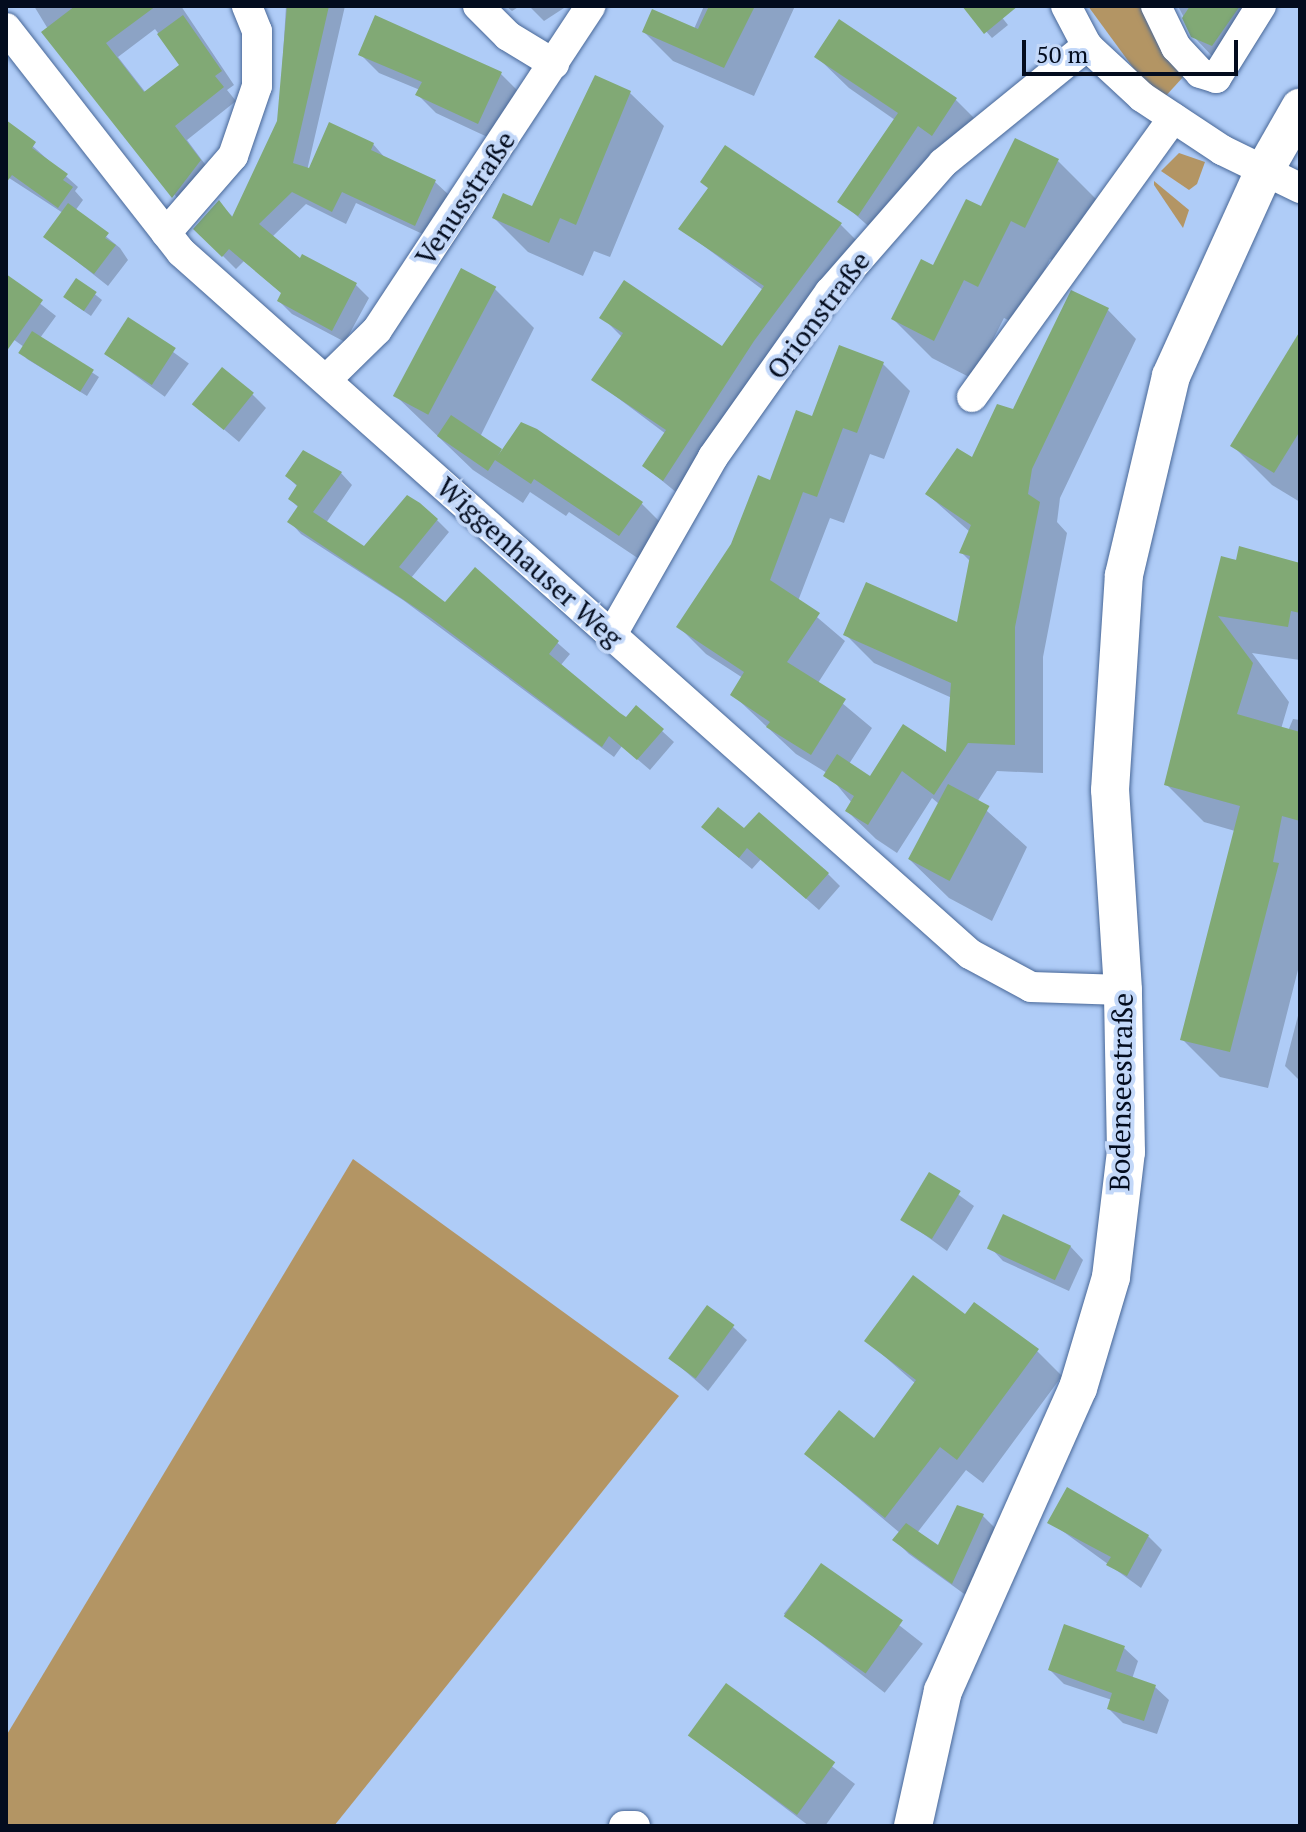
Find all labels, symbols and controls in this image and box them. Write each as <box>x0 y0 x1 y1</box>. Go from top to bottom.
scale bar <box>1026 24 1242 74</box>
text: 50 m <box>1036 38 1088 70</box>
street label: Venusstraße <box>408 124 522 272</box>
street label: Orionstraße <box>759 244 877 386</box>
street label: Wiggenhauser Weg <box>430 470 630 654</box>
street label: Bodenseestraße <box>1102 992 1140 1192</box>

